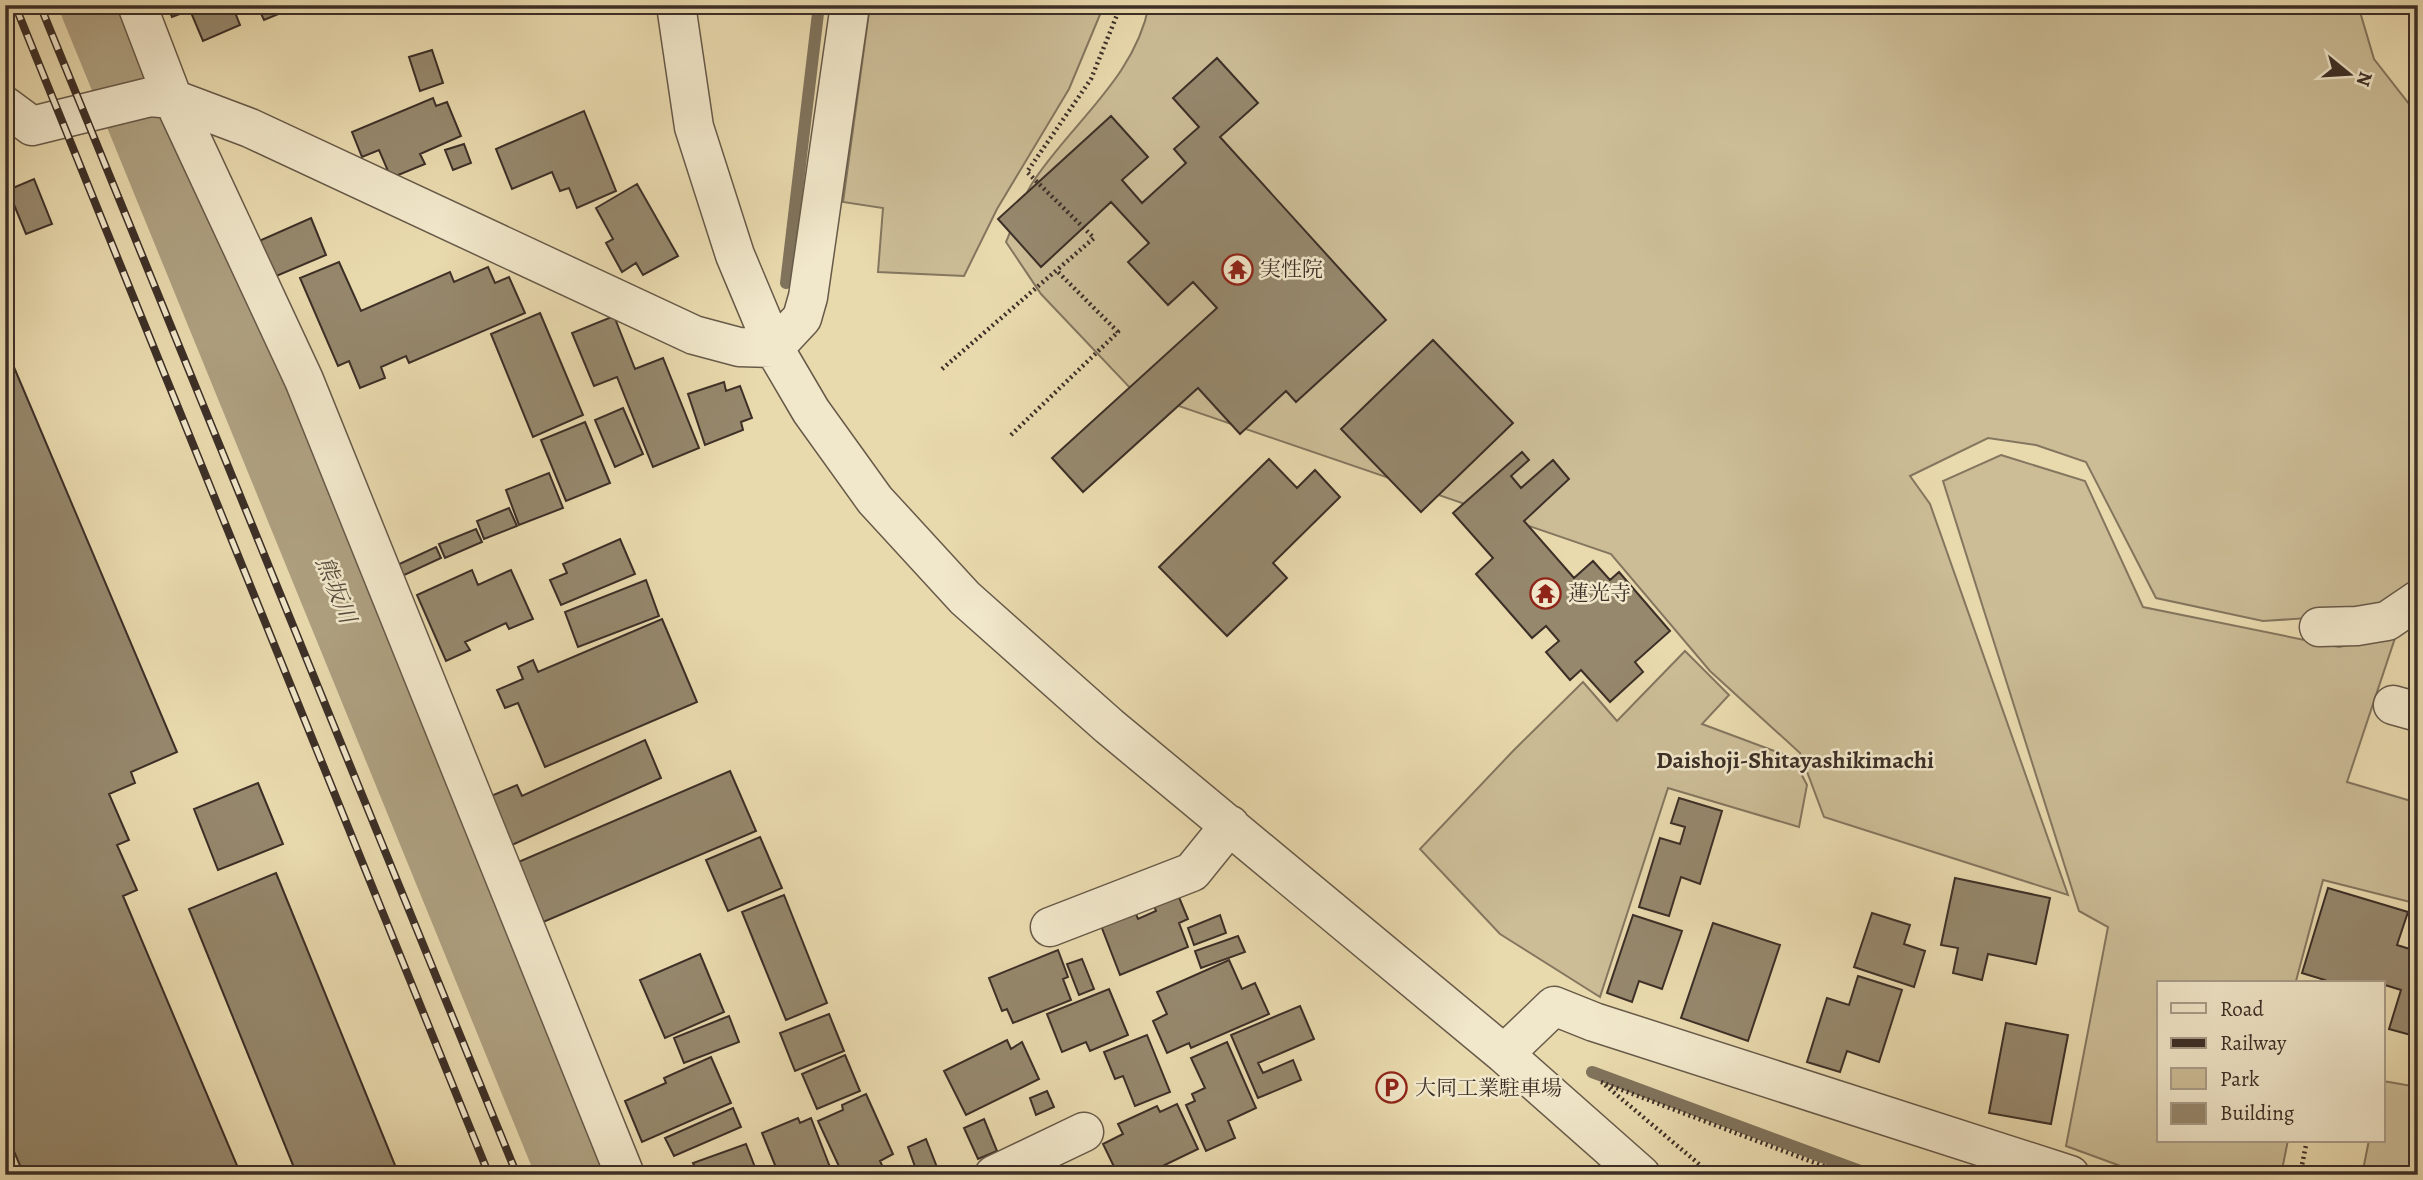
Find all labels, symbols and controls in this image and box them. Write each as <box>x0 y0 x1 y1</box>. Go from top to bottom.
north arrow <box>2314 38 2384 108</box>
text: N <box>2350 68 2379 90</box>
temple icon: 実性院 <box>1220 252 1254 286</box>
place label: 実性院 <box>1260 255 1323 283</box>
water label: 熊坂川 <box>309 552 364 631</box>
temple icon: 蓮光寺 <box>1528 576 1562 610</box>
place label: 蓮光寺 <box>1568 579 1631 607</box>
district label: Daishoji-Shitayashikimachi <box>1656 744 1934 776</box>
legend <box>2157 981 2384 1142</box>
text: Road <box>2220 995 2264 1023</box>
text: Railway <box>2220 1029 2287 1057</box>
text: Park <box>2220 1065 2260 1093</box>
parking icon: 大同工業駐車場 <box>1375 1071 1409 1105</box>
place label: 大同工業駐車場 <box>1415 1074 1562 1102</box>
text: Building <box>2220 1099 2295 1127</box>

